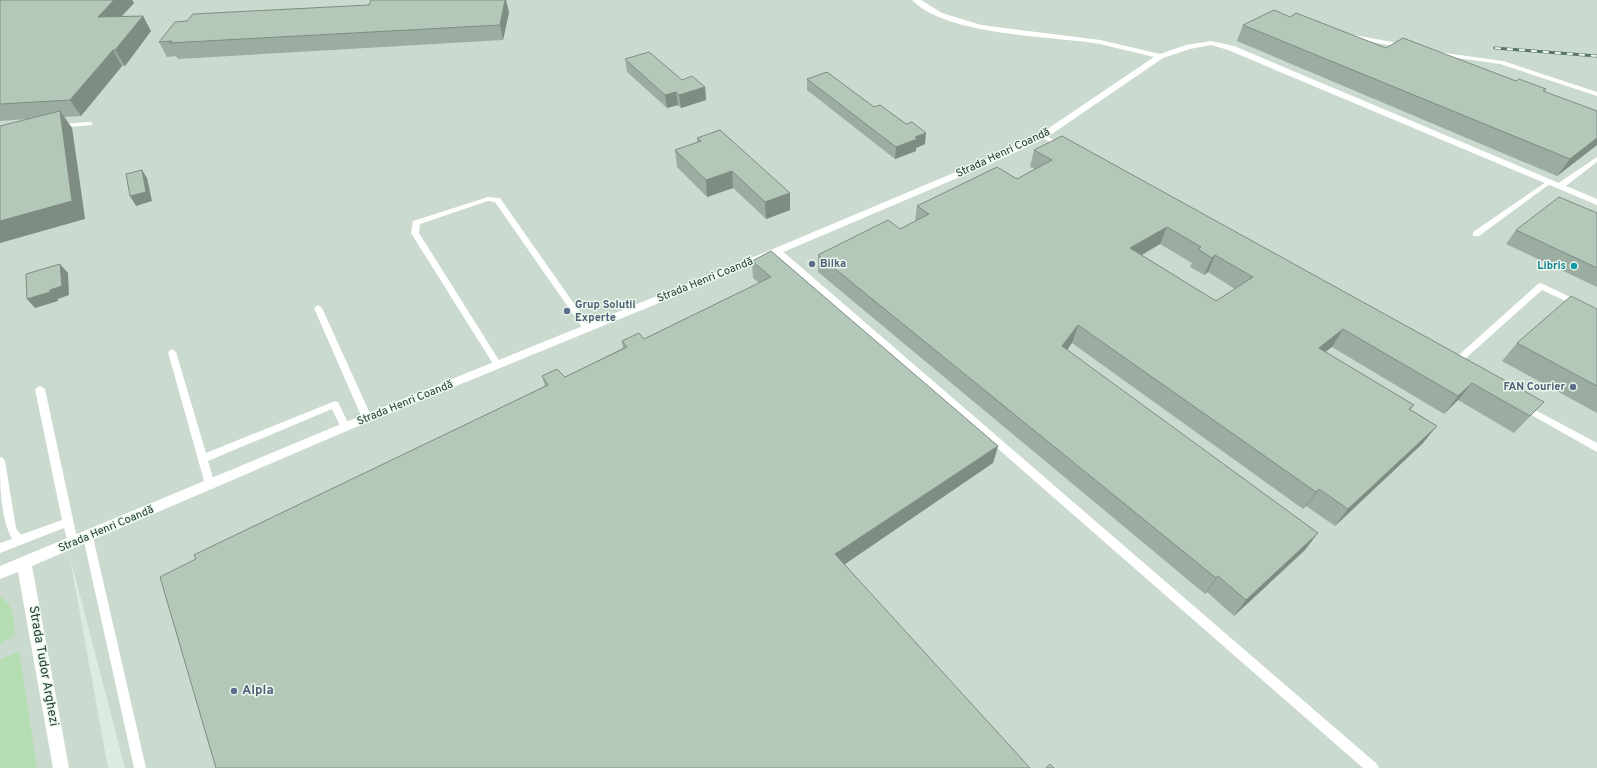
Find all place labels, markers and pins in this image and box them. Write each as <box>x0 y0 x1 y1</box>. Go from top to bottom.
place label: Bilka <box>820 257 846 271</box>
marker: Bilka <box>807 259 817 269</box>
place label: Libris <box>1537 259 1566 273</box>
marker: Libris <box>1569 261 1579 271</box>
place label: Grup Solutii Experte <box>575 298 636 325</box>
marker: Grup Solutii Experte <box>562 306 572 316</box>
place label: FAN Courier <box>1504 380 1565 394</box>
marker: FAN Courier <box>1568 382 1578 392</box>
place label: Alpla <box>242 683 274 699</box>
marker: Alpla <box>229 686 239 696</box>

